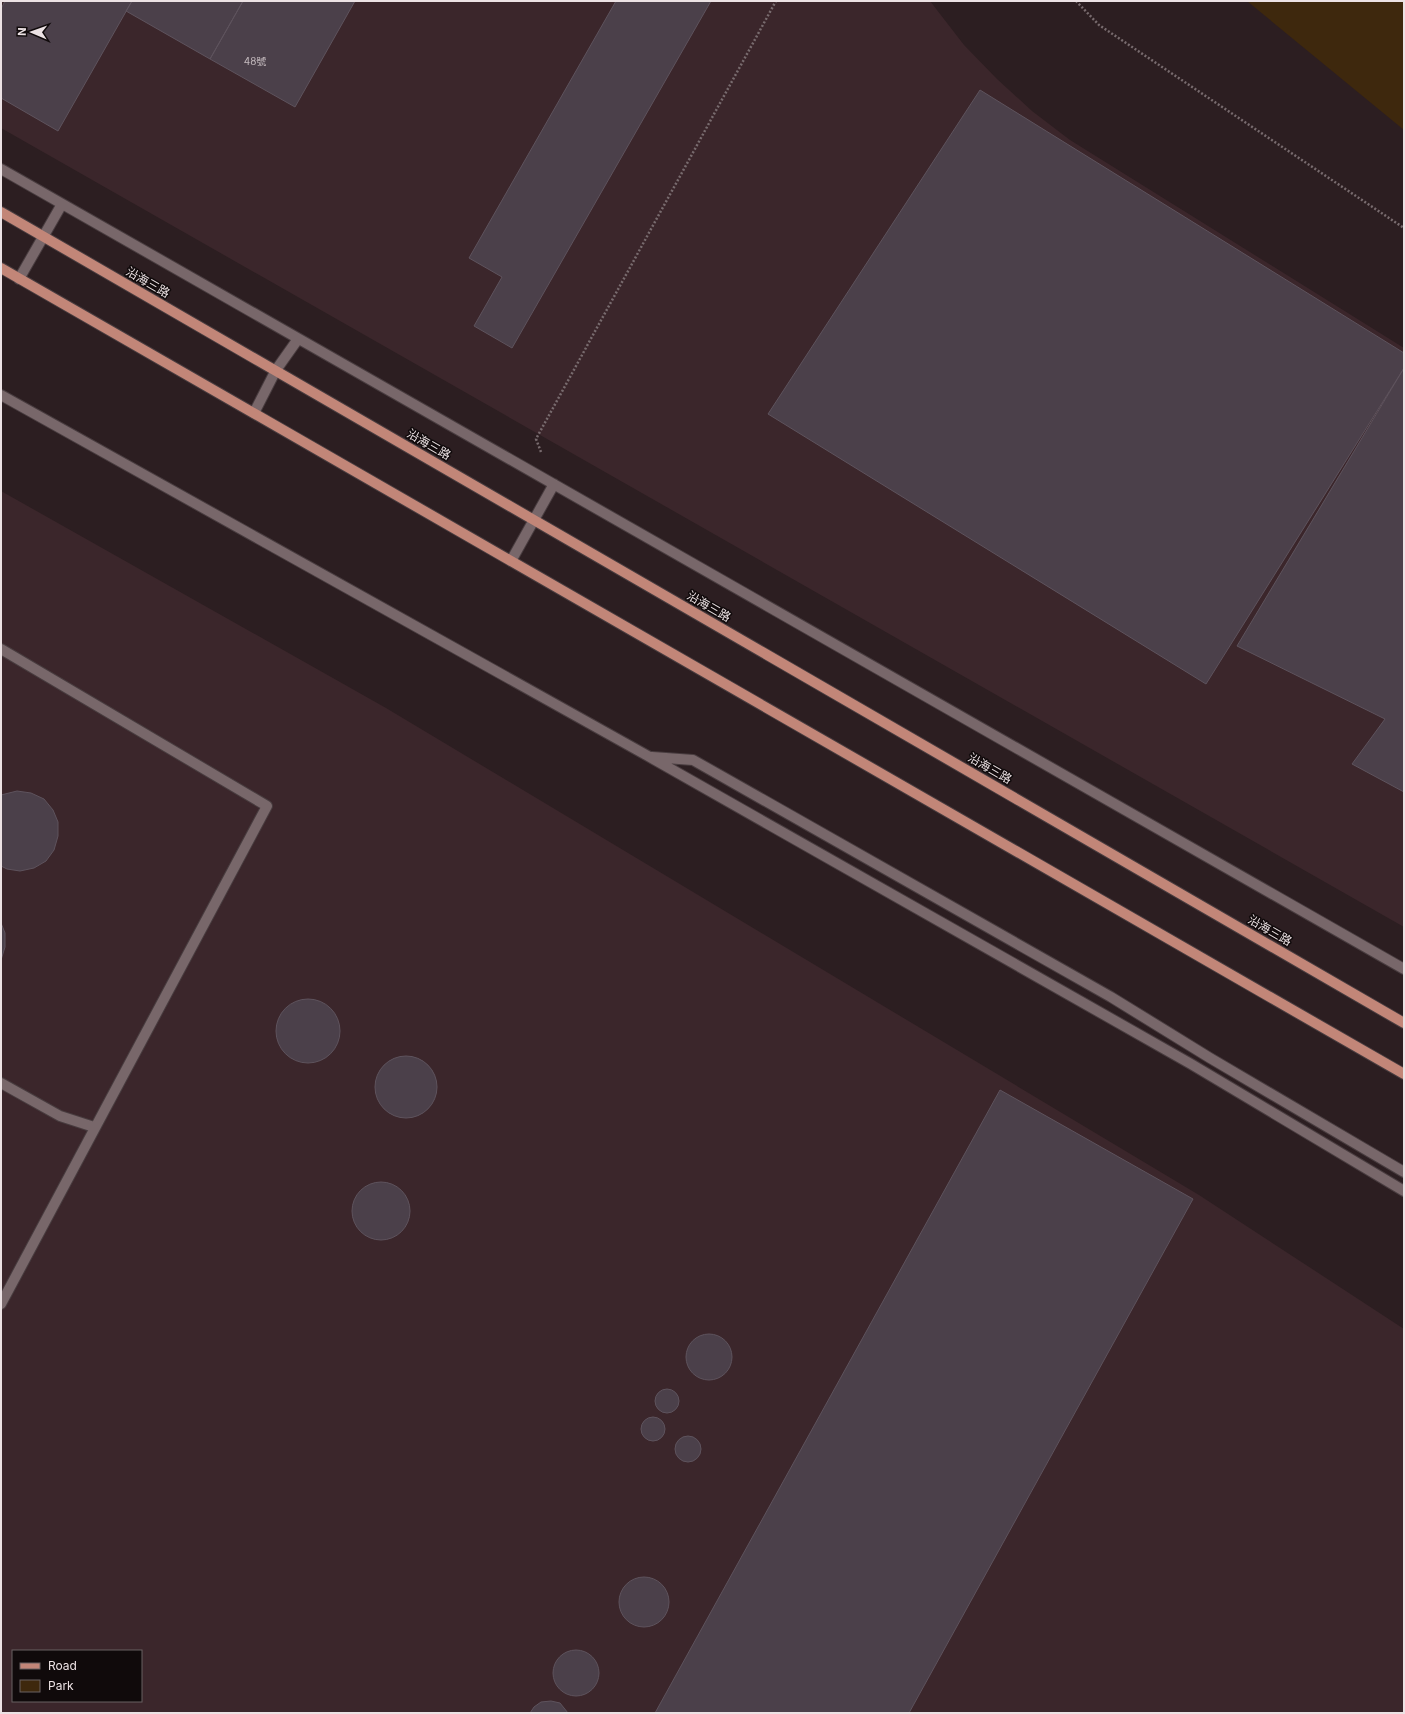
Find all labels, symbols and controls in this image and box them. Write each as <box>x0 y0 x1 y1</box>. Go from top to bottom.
north arrow <box>12 12 52 52</box>
text: N <box>15 27 29 36</box>
house number: 48號 <box>244 55 266 67</box>
street label: 沿海三路 <box>123 264 173 300</box>
street label: 沿海三路 <box>404 426 454 462</box>
street label: 沿海三路 <box>684 588 734 624</box>
street label: 沿海三路 <box>965 750 1015 786</box>
street label: 沿海三路 <box>1245 912 1295 948</box>
legend <box>12 1650 142 1702</box>
text: Road <box>48 1658 77 1673</box>
text: Park <box>48 1678 74 1693</box>

